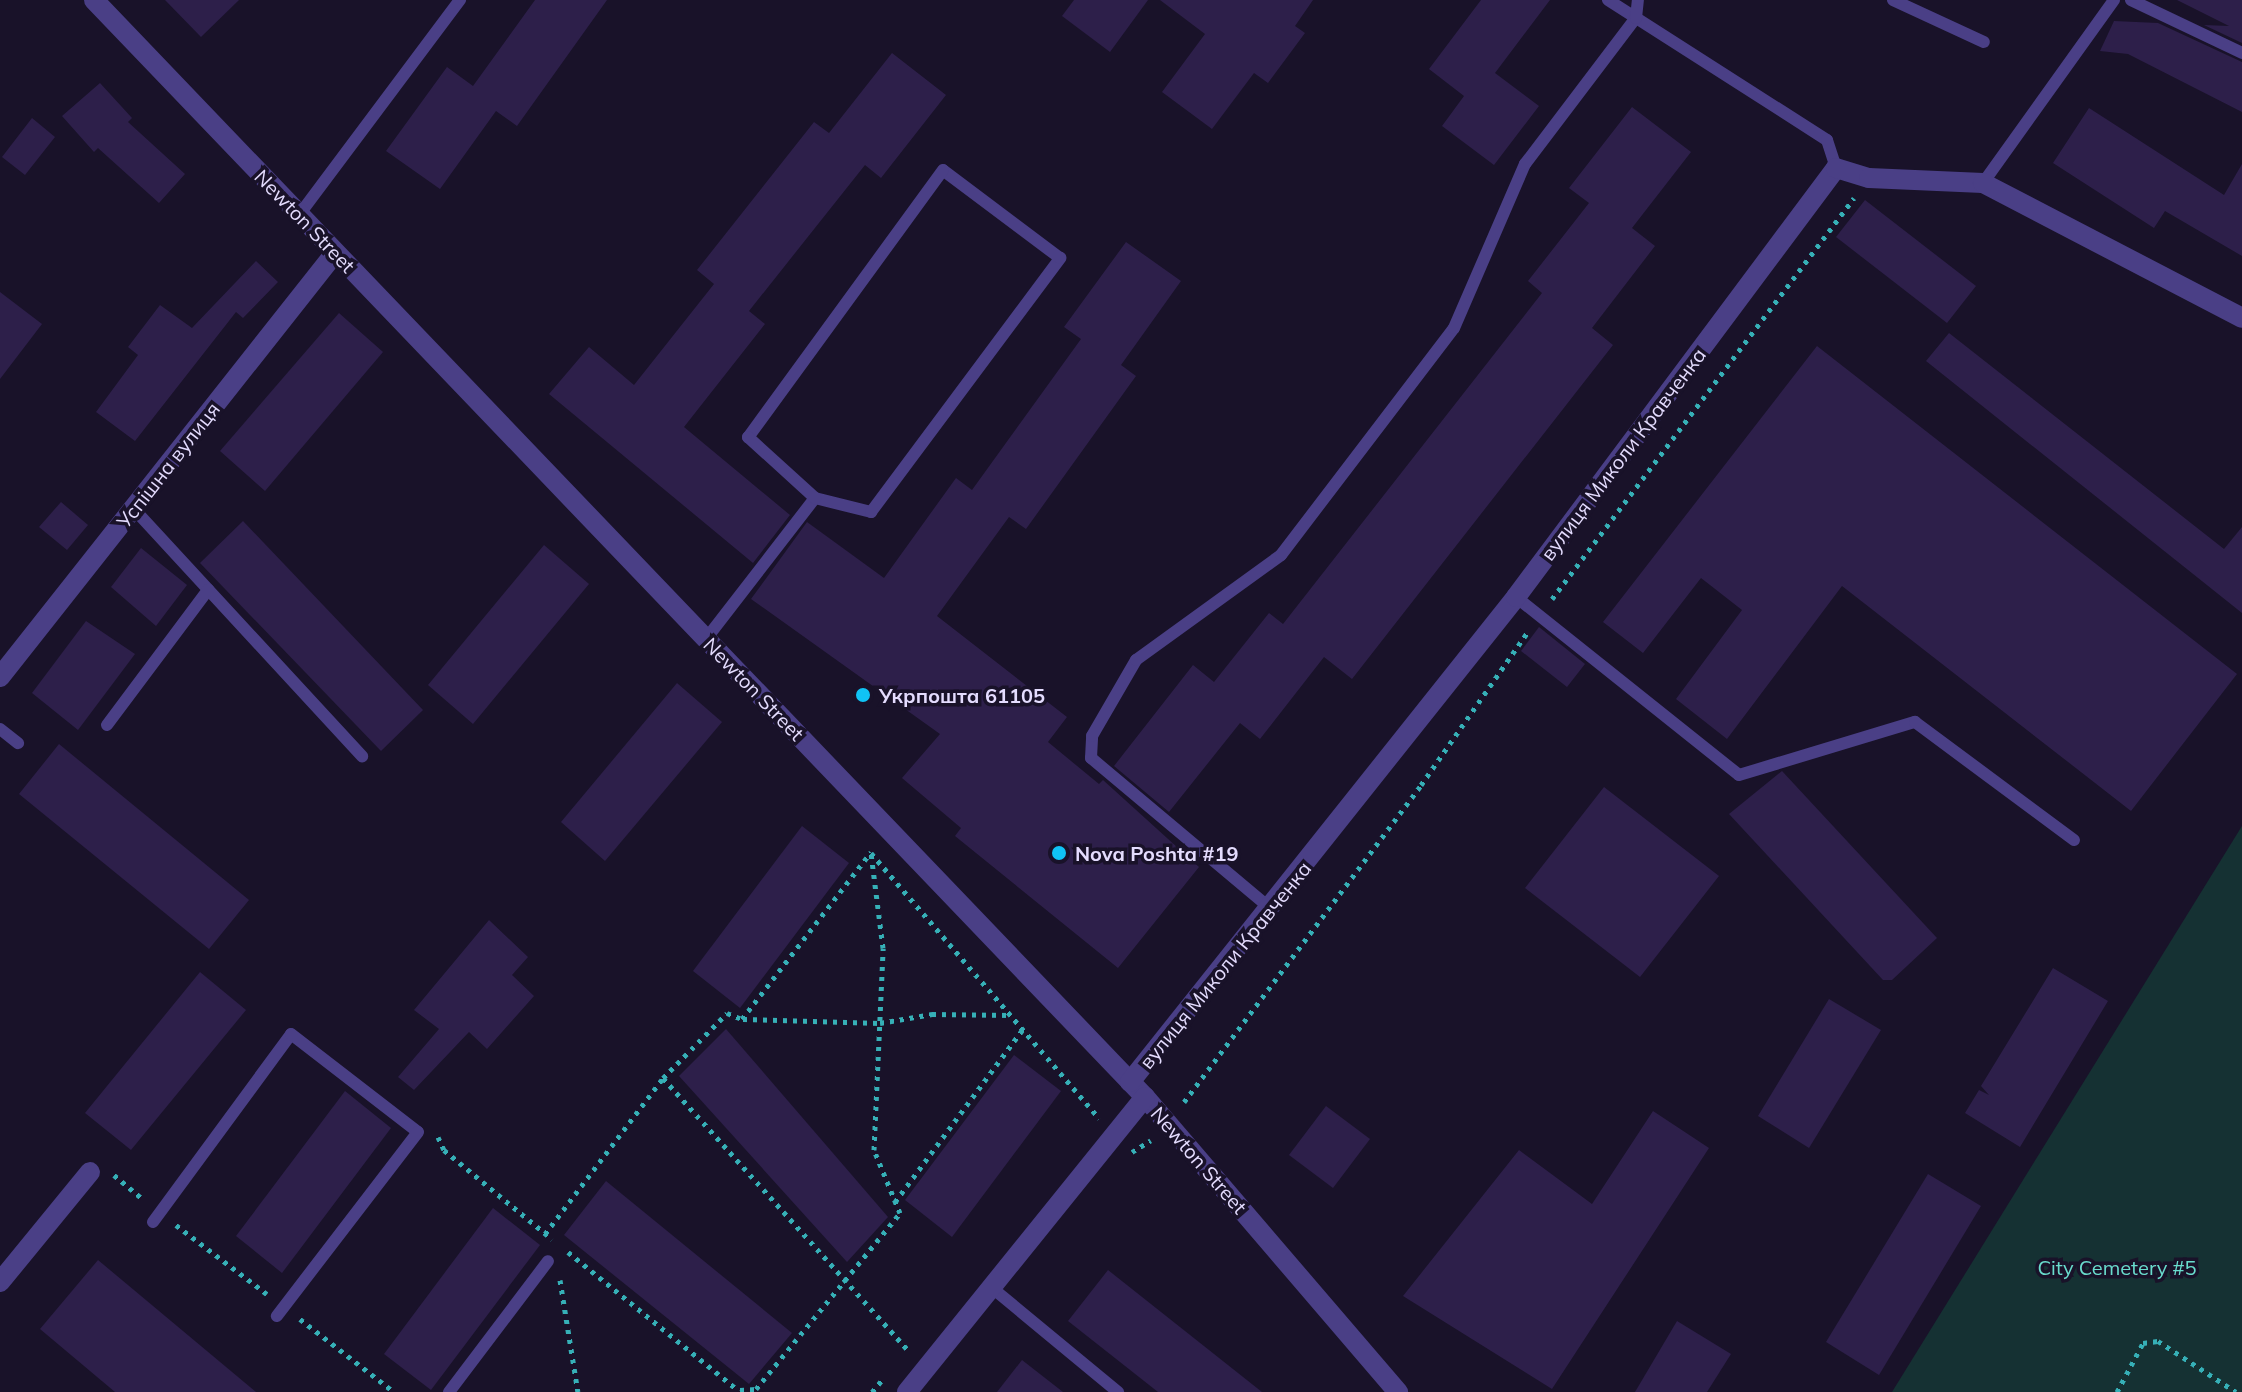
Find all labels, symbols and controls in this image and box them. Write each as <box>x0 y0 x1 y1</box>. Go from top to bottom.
street label: Newton Street <box>250 165 360 277</box>
street label: вулиця Миколи Кравченка <box>1535 343 1711 565</box>
street label: Успішна вулиця <box>111 397 225 533</box>
street label: Newton Street <box>699 633 809 745</box>
place label: Укрпошта 61105 <box>879 683 1045 707</box>
marker: Укрпошта 61105 <box>854 686 872 704</box>
place label: Nova Poshta #19 <box>1075 841 1238 865</box>
marker: Nova Poshta #19 <box>1050 844 1068 862</box>
street label: вулиця Миколи Кравченка <box>1134 857 1316 1073</box>
street label: Newton Street <box>1146 1102 1252 1218</box>
park label: City Cemetery #5 <box>2037 1255 2197 1279</box>

